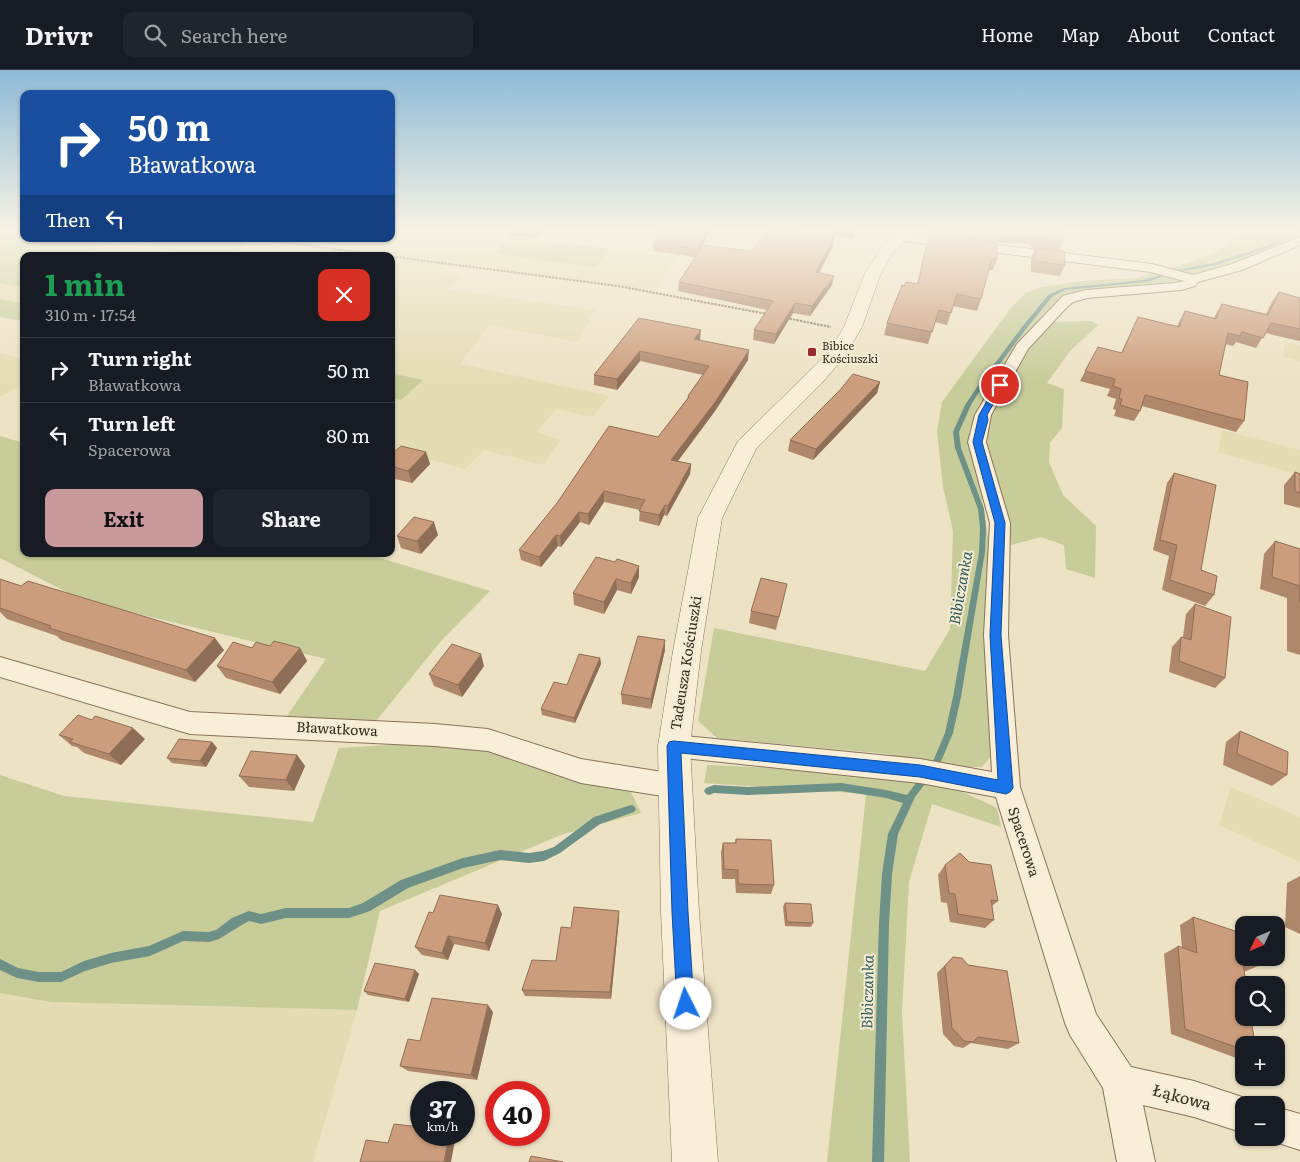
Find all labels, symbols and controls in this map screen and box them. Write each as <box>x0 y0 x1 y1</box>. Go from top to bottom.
search box <box>123 12 473 57</box>
text: Drivr <box>25 17 93 52</box>
icon: search <box>141 21 169 49</box>
text: Search here <box>181 21 287 49</box>
text: Home <box>981 21 1033 48</box>
text: Map <box>1061 21 1099 48</box>
text: About <box>1127 21 1180 48</box>
text: Contact <box>1208 21 1275 48</box>
text: 50 m <box>128 100 211 152</box>
icon: right <box>45 110 110 175</box>
text: Bławatkowa <box>128 147 256 180</box>
text: Then <box>45 205 91 233</box>
icon: left <box>101 205 129 233</box>
text: 1 min <box>45 261 125 305</box>
button: close <box>318 269 370 321</box>
text: 310 m · 17:54 <box>45 302 136 326</box>
place label: Bibice Kościuszki <box>822 337 878 366</box>
text: Turn right <box>88 344 192 372</box>
marker: Bibice Kościuszki <box>806 346 818 358</box>
icon: right <box>45 356 73 384</box>
text: 50 m <box>327 356 370 384</box>
pin <box>979 364 1021 406</box>
icon: arrive <box>986 371 1014 399</box>
text: Bławatkowa <box>88 372 181 396</box>
text: Turn left <box>88 409 175 437</box>
icon: left <box>45 421 73 449</box>
text: 80 m <box>326 421 370 449</box>
text: Spacerowa <box>88 437 171 461</box>
button: Exit <box>45 489 203 547</box>
button: Share <box>213 489 370 547</box>
water label: Bibiczanka <box>942 549 977 626</box>
street label: Tadeusza Kościuszki <box>664 594 706 732</box>
street label: Bławatkowa <box>296 716 379 740</box>
street label: Spacerowa <box>1004 804 1046 880</box>
north arrow <box>1235 916 1285 966</box>
map controls <box>1235 916 1285 1146</box>
water label: Bibiczanka <box>854 954 879 1029</box>
button: search <box>1235 976 1285 1026</box>
position arrow <box>659 977 711 1029</box>
button: + <box>1235 1036 1285 1086</box>
street label: Łąkowa <box>1150 1077 1215 1115</box>
speed limit sign: 40 <box>485 1081 550 1146</box>
text: 37 <box>429 1089 456 1126</box>
button: − <box>1235 1096 1285 1146</box>
text: km/h <box>427 1117 458 1135</box>

